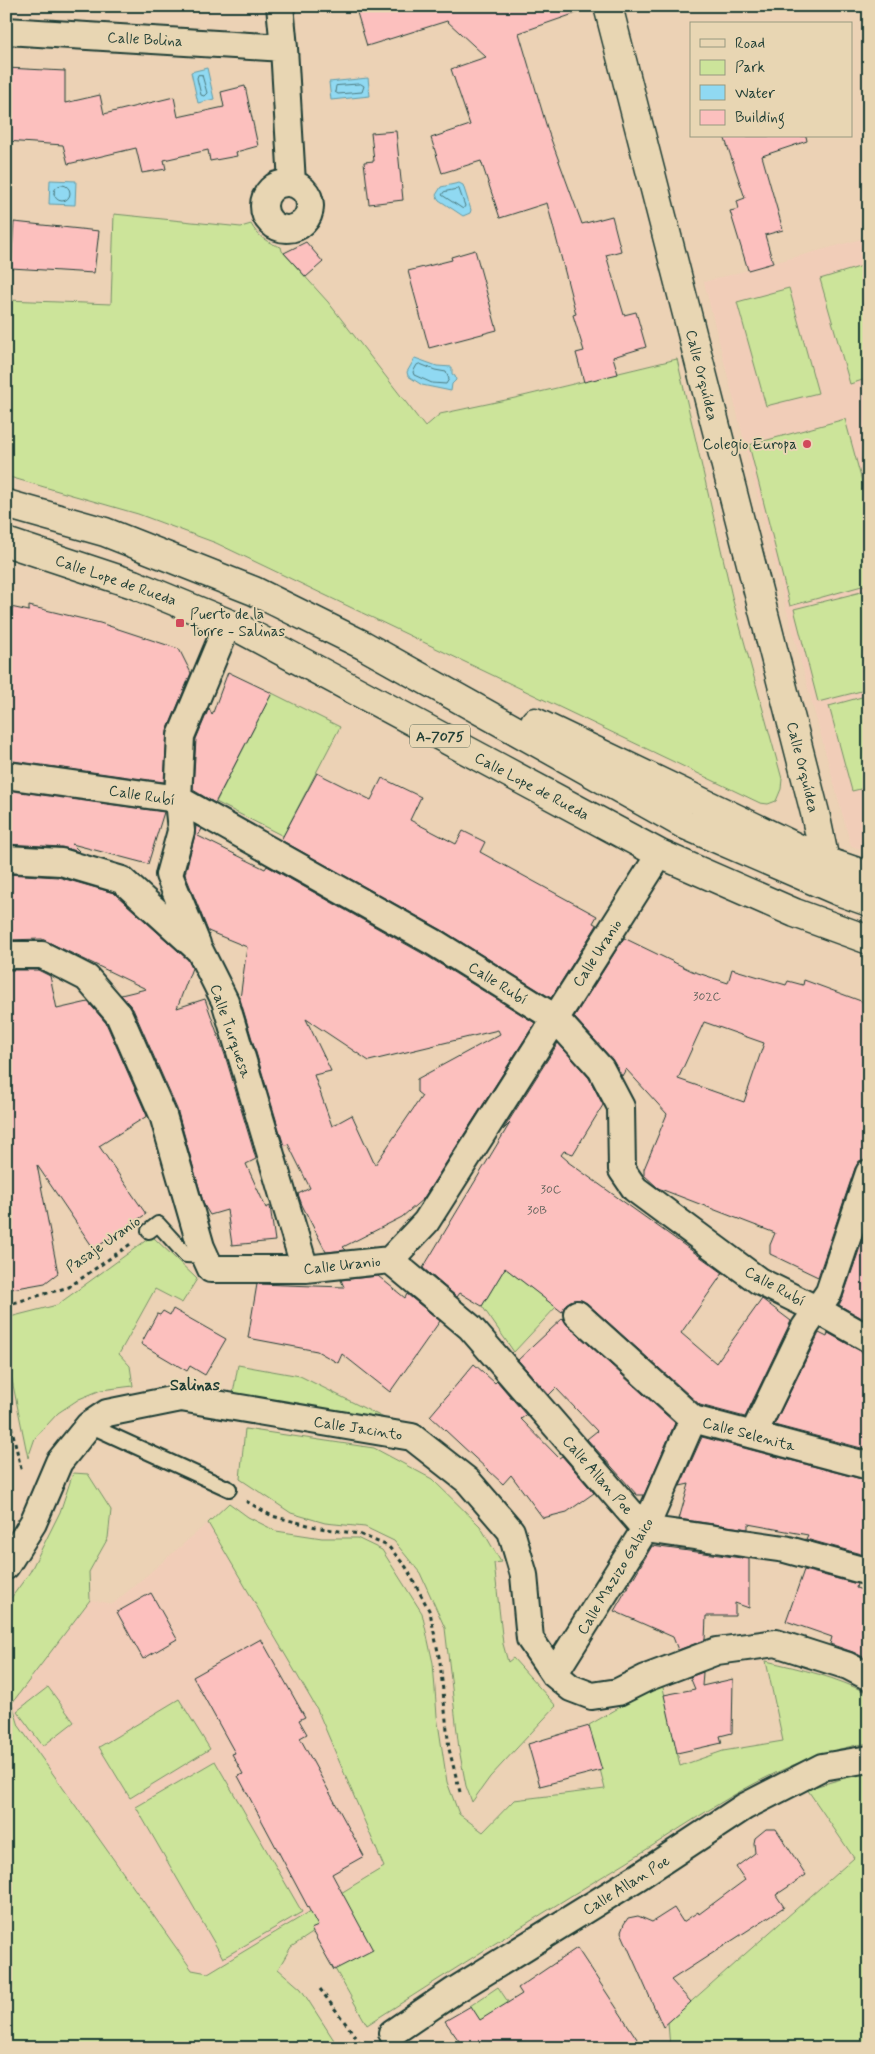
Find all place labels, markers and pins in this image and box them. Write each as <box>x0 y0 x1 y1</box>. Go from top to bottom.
place label: Colegio Europa <box>703 435 797 456</box>
marker: Colegio Europa <box>801 438 813 450</box>
place label: Puerto de la Torre - Salinas <box>190 605 285 642</box>
marker: Puerto de la Torre - Salinas <box>174 617 186 629</box>

